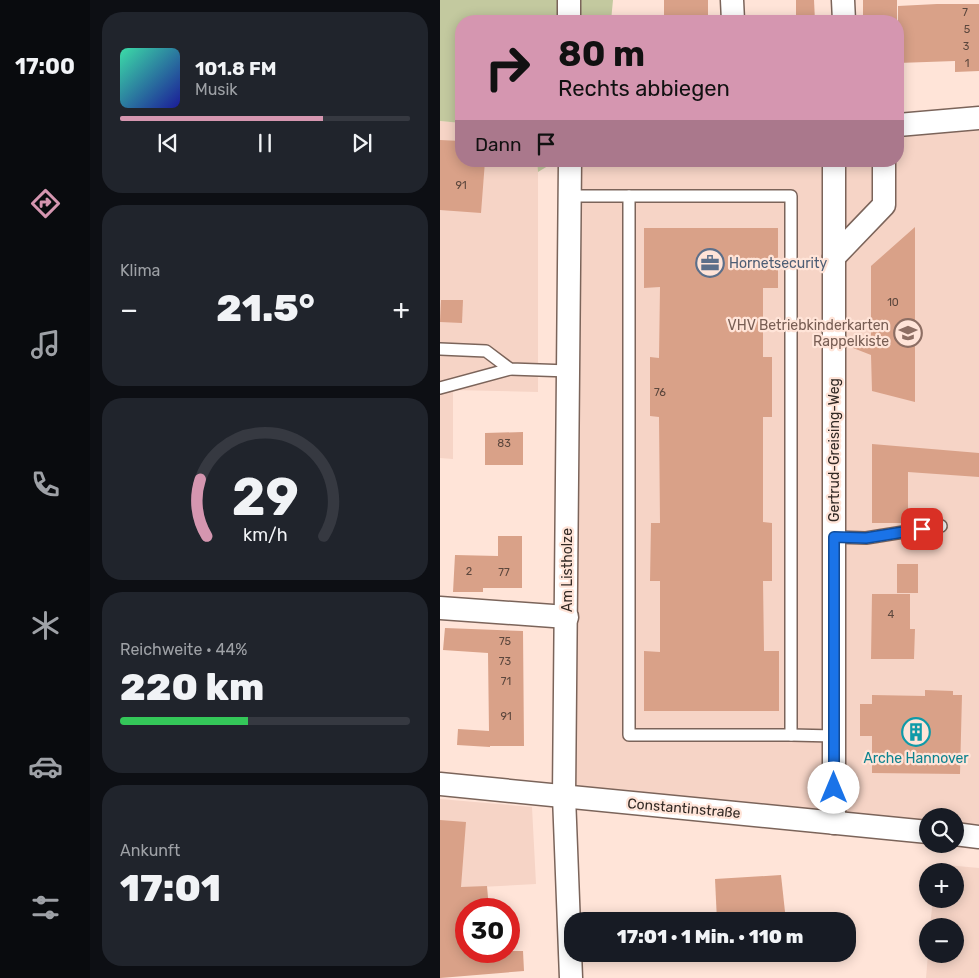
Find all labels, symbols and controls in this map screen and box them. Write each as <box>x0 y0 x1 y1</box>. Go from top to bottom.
house number: 7 <box>962 6 968 19</box>
house number: 5 <box>964 23 971 36</box>
text: 80 m <box>558 33 645 75</box>
icon: right <box>475 35 540 100</box>
house number: 3 <box>963 40 970 53</box>
text: 17:00 <box>15 53 75 80</box>
text: 101.8 FM <box>195 57 277 80</box>
house number: 1 <box>965 57 969 70</box>
text: Rechts abbiegen <box>558 75 730 102</box>
text: Musik <box>195 80 238 99</box>
icon: previous <box>154 129 182 157</box>
icon: pause <box>251 129 279 157</box>
icon: next <box>348 129 376 157</box>
icon: arrive <box>532 130 560 158</box>
text: Dann <box>475 133 522 156</box>
house number: 91 <box>455 179 467 192</box>
icon: directions <box>28 186 63 221</box>
office icon: Hornetsecurity <box>695 248 725 278</box>
place label: Hornetsecurity <box>729 255 827 272</box>
text: Klima <box>120 261 160 280</box>
text: 21.5° <box>216 285 315 331</box>
text: − <box>120 293 138 326</box>
text: + <box>393 293 410 326</box>
house number: 10 <box>887 296 899 309</box>
place label: VHV Betriebkinderkarten Rappelkiste <box>728 317 889 350</box>
school or university icon: VHV Betriebkinderkarten Rappelkiste <box>893 318 923 348</box>
icon: music <box>28 327 63 362</box>
street label: Gertrud-Greising-Weg <box>826 378 843 522</box>
house number: 76 <box>654 386 666 399</box>
house number: 83 <box>497 437 511 450</box>
text: 29 <box>231 466 299 528</box>
icon: phone <box>28 467 63 502</box>
pin <box>901 508 943 550</box>
icon: arrive <box>908 515 936 543</box>
text: km/h <box>243 524 287 545</box>
street label: Am Listholze <box>559 528 576 612</box>
house number: 2 <box>466 565 472 578</box>
house number: 77 <box>498 566 510 579</box>
icon: climate <box>28 608 63 643</box>
house number: 4 <box>888 608 895 621</box>
house number: 75 <box>499 635 512 648</box>
text: Reichweite · 44% <box>120 640 248 659</box>
house number: 73 <box>499 655 512 668</box>
text: 220 km <box>120 664 264 710</box>
house number: 71 <box>501 675 511 688</box>
house number: 91 <box>500 710 512 723</box>
building icon: Arche Hannover <box>901 717 931 747</box>
icon: car <box>28 749 63 784</box>
place label: Arche Hannover <box>863 750 969 767</box>
position arrow <box>807 761 859 813</box>
street label: Constantinstraße <box>627 795 741 822</box>
map controls <box>919 808 964 963</box>
button: search <box>919 808 964 853</box>
text: Ankunft <box>120 841 180 860</box>
button: + <box>919 863 964 908</box>
text: 17:01 <box>120 865 221 911</box>
icon: filters <box>28 890 63 925</box>
speed limit sign: 30 <box>455 898 520 963</box>
button: − <box>919 918 964 963</box>
text: 17:01 · 1 Min. · 110 m <box>617 925 803 948</box>

